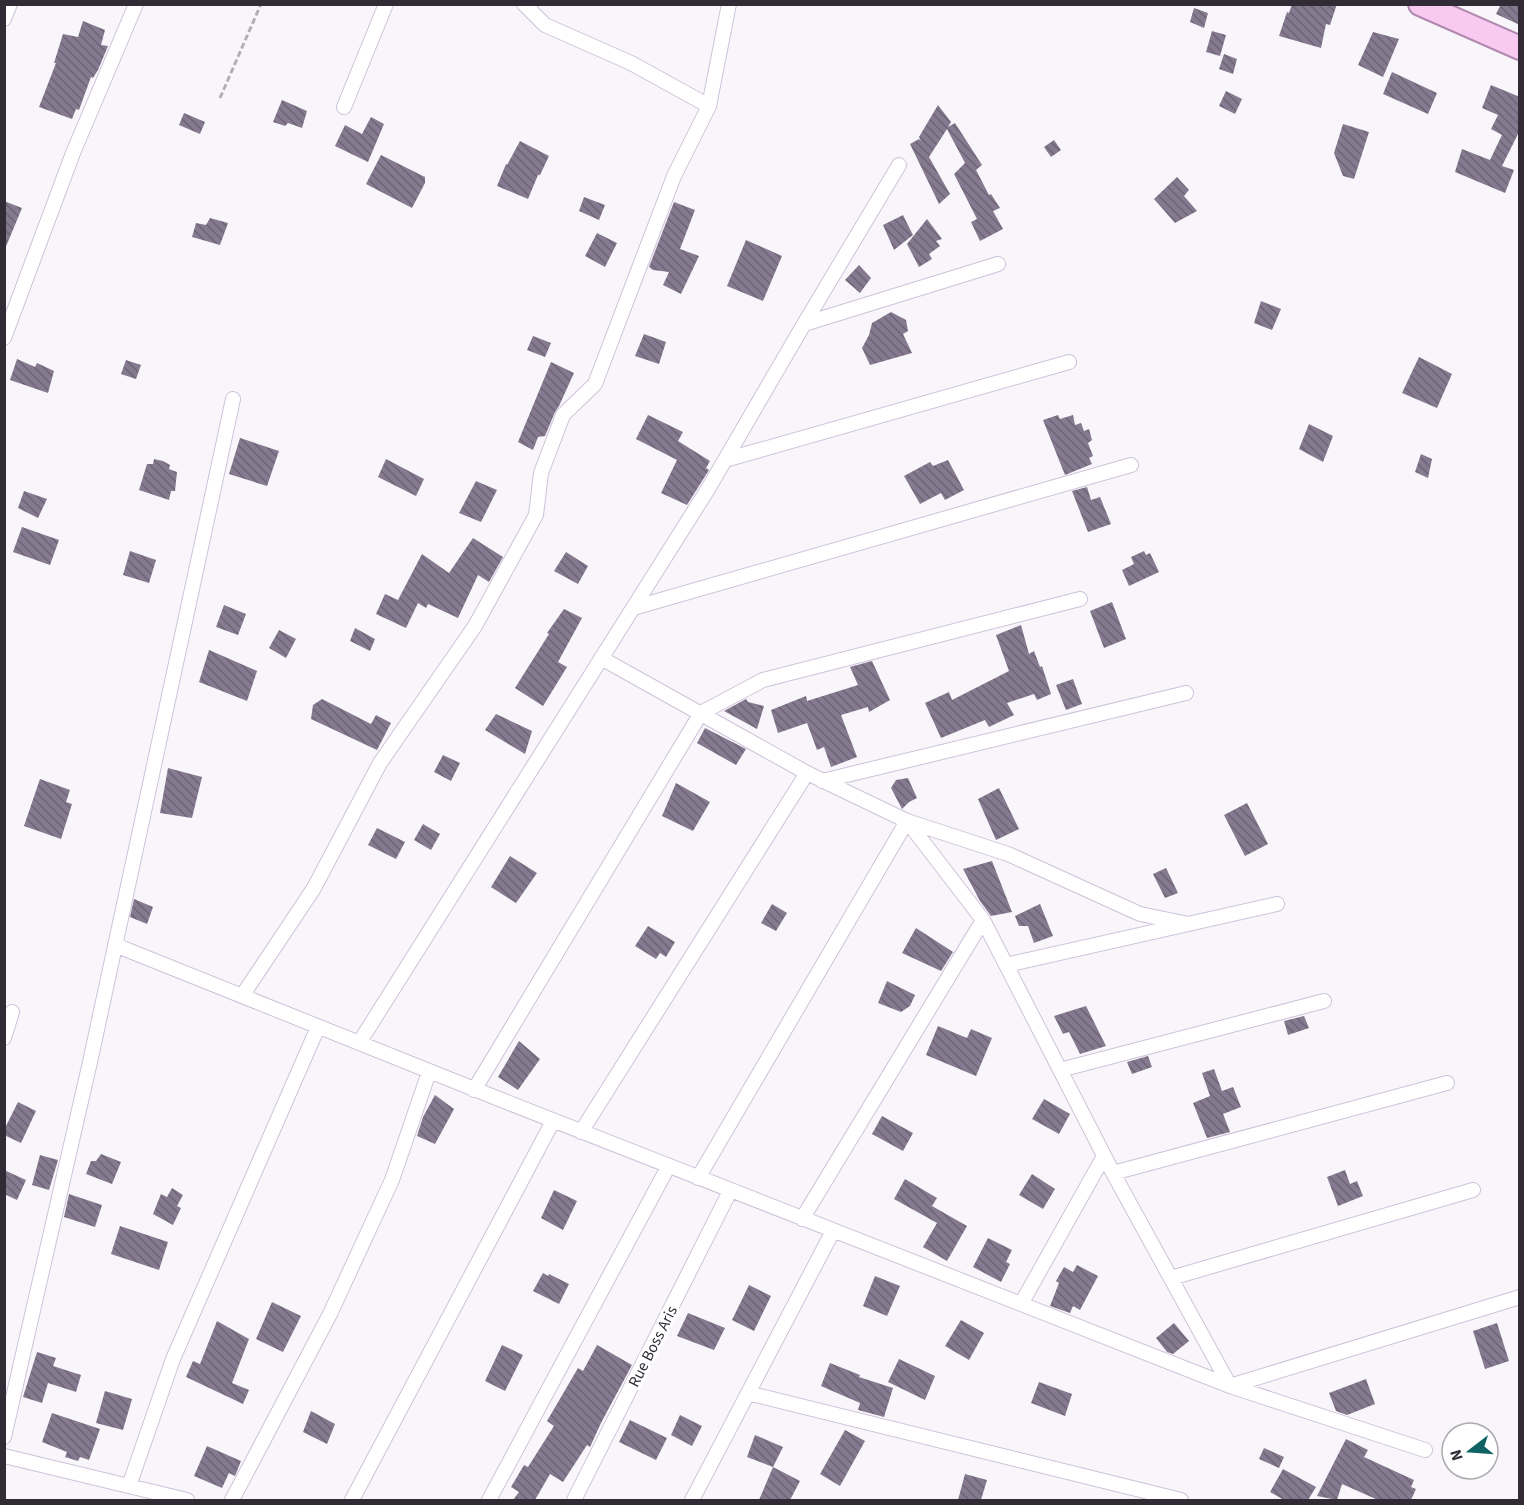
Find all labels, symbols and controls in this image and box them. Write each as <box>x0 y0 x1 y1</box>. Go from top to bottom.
street label: Rue Boss Aris <box>623 1302 683 1391</box>
north arrow <box>1440 1421 1500 1481</box>
text: N <box>1445 1447 1469 1463</box>

